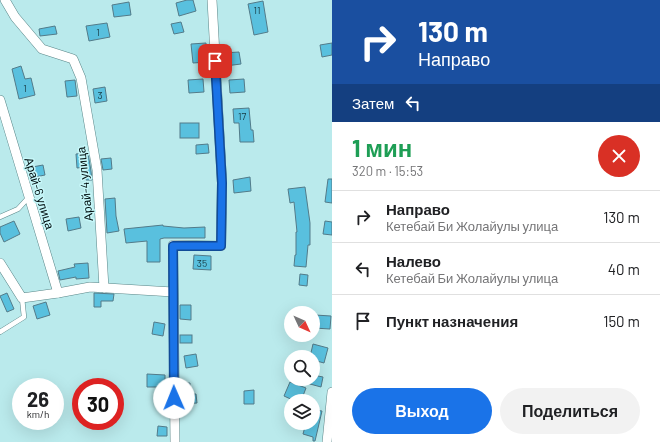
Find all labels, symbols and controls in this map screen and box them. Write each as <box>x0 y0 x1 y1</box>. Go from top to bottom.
house number: 11 <box>253 4 261 16</box>
text: 130 m <box>418 14 488 48</box>
icon: right <box>352 16 404 68</box>
house number: 1 <box>96 26 100 38</box>
pin <box>198 44 232 78</box>
text: Направо <box>418 48 490 70</box>
icon: arrive <box>204 50 226 72</box>
house number: 1 <box>23 82 27 94</box>
house number: 3 <box>97 89 103 101</box>
icon: left <box>402 92 424 114</box>
text: Затем <box>352 94 394 112</box>
house number: 17 <box>238 110 246 122</box>
text: 1 мин <box>352 133 412 162</box>
button: close <box>598 135 640 177</box>
street label: Арай-4 улица <box>73 146 96 222</box>
street label: Арай-6 улица <box>21 155 58 231</box>
text: 320 m · 15:53 <box>352 163 423 179</box>
text: Направо <box>386 200 450 218</box>
icon: right <box>352 206 374 228</box>
text: 130 m <box>603 208 640 226</box>
text: Кетебай Би Жолайулы улица <box>386 218 558 234</box>
text: Налево <box>386 252 441 270</box>
house number: 35 <box>197 257 207 269</box>
icon: left <box>352 258 374 280</box>
text: 40 m <box>608 260 640 278</box>
text: Кетебай Би Жолайулы улица <box>386 270 558 286</box>
north arrow <box>284 306 320 342</box>
map controls <box>284 306 320 430</box>
icon: arrive <box>352 310 374 332</box>
text: Пункт назначения <box>386 312 518 330</box>
text: 150 m <box>603 312 640 330</box>
button: search <box>284 350 320 386</box>
position arrow <box>153 377 195 419</box>
speed limit sign: 30 <box>72 378 124 430</box>
text: 26 <box>27 387 49 411</box>
button: Выход <box>352 388 492 434</box>
button: Поделиться <box>500 388 640 434</box>
button: layers <box>284 394 320 430</box>
text: km/h <box>27 408 49 420</box>

